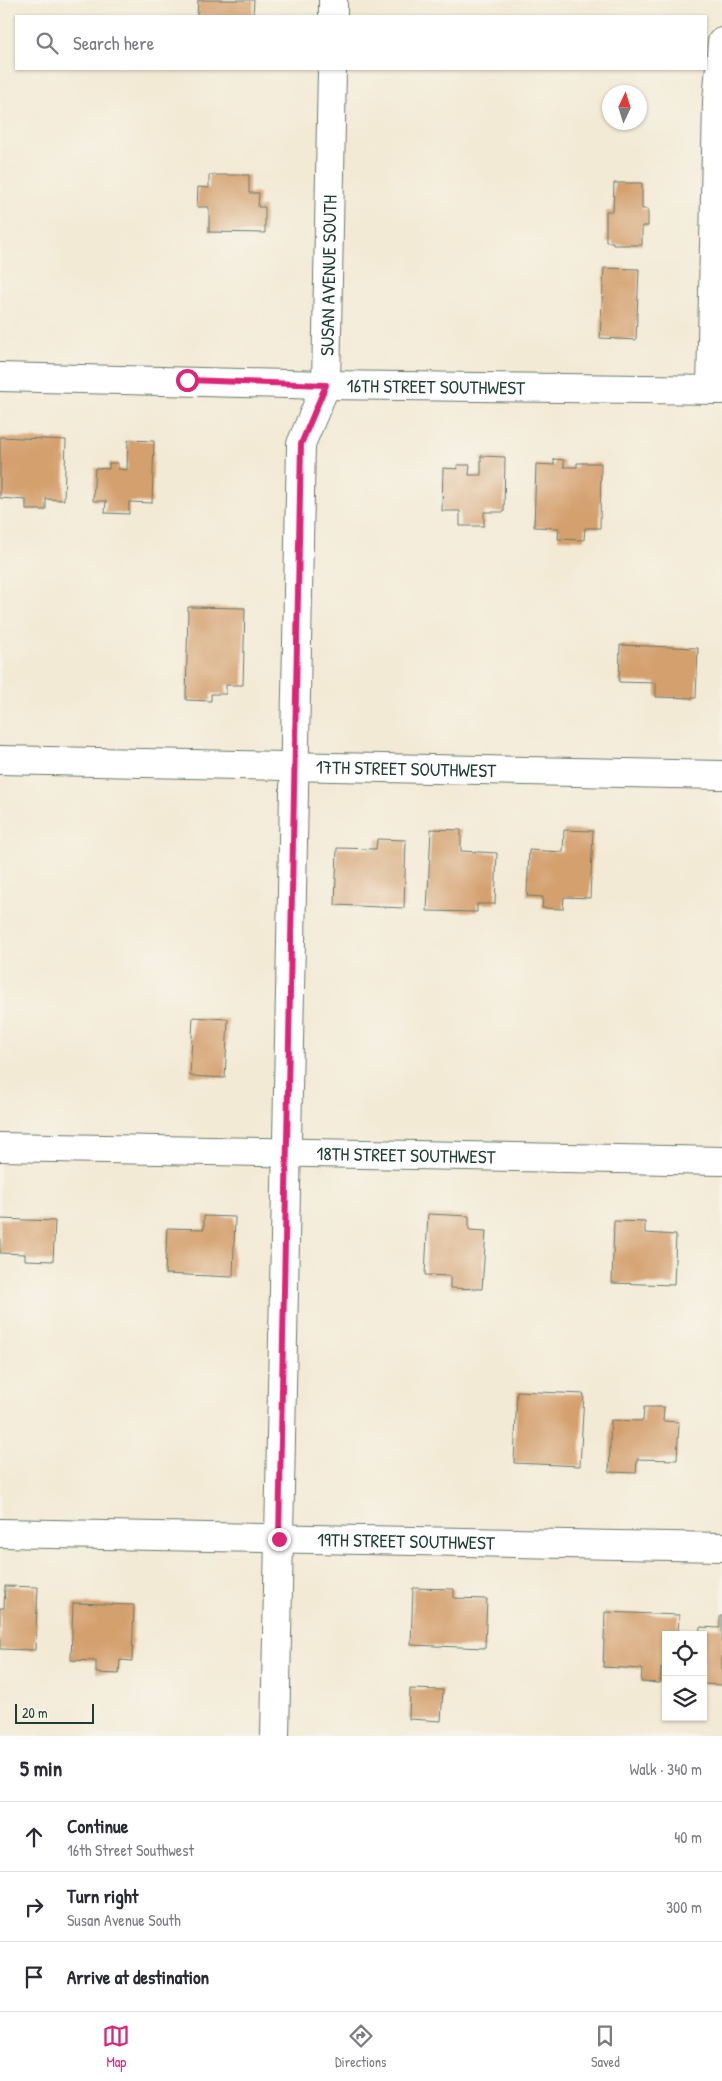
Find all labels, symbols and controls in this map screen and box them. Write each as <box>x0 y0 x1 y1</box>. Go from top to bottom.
search box <box>15 15 707 70</box>
icon: search <box>33 29 61 57</box>
text: Search here <box>73 30 154 56</box>
north arrow <box>602 85 647 130</box>
street label: SUSAN AVENUE SOUTH <box>314 195 343 356</box>
route start <box>176 369 199 392</box>
street label: 16TH STREET SOUTHWEST <box>347 372 526 401</box>
street label: 17TH STREET SOUTHWEST <box>316 754 497 783</box>
street label: 18TH STREET SOUTHWEST <box>316 1140 497 1170</box>
street label: 19TH STREET SOUTHWEST <box>317 1526 496 1556</box>
route end <box>268 1528 291 1551</box>
map controls <box>662 1631 707 1721</box>
button: locate <box>662 1631 707 1676</box>
button: layers <box>662 1676 707 1721</box>
scale bar <box>15 1701 94 1724</box>
text: 20 m <box>22 1703 48 1722</box>
text: 5 min <box>20 1754 62 1783</box>
text: Walk · 340 m <box>630 1758 702 1780</box>
text: Continue <box>67 1813 128 1839</box>
icon: ahead <box>20 1823 48 1851</box>
text: 40 m <box>674 1826 702 1848</box>
text: 16th Street Southwest <box>67 1839 194 1861</box>
text: Turn right <box>67 1883 138 1909</box>
icon: right <box>20 1893 48 1921</box>
text: 300 m <box>666 1896 702 1918</box>
text: Susan Avenue South <box>67 1909 181 1931</box>
icon: arrive <box>20 1963 48 1991</box>
text: Arrive at destination <box>67 1964 209 1990</box>
tab: Map <box>102 2022 130 2071</box>
tab: Directions <box>335 2022 386 2071</box>
tab: Saved <box>591 2022 620 2071</box>

